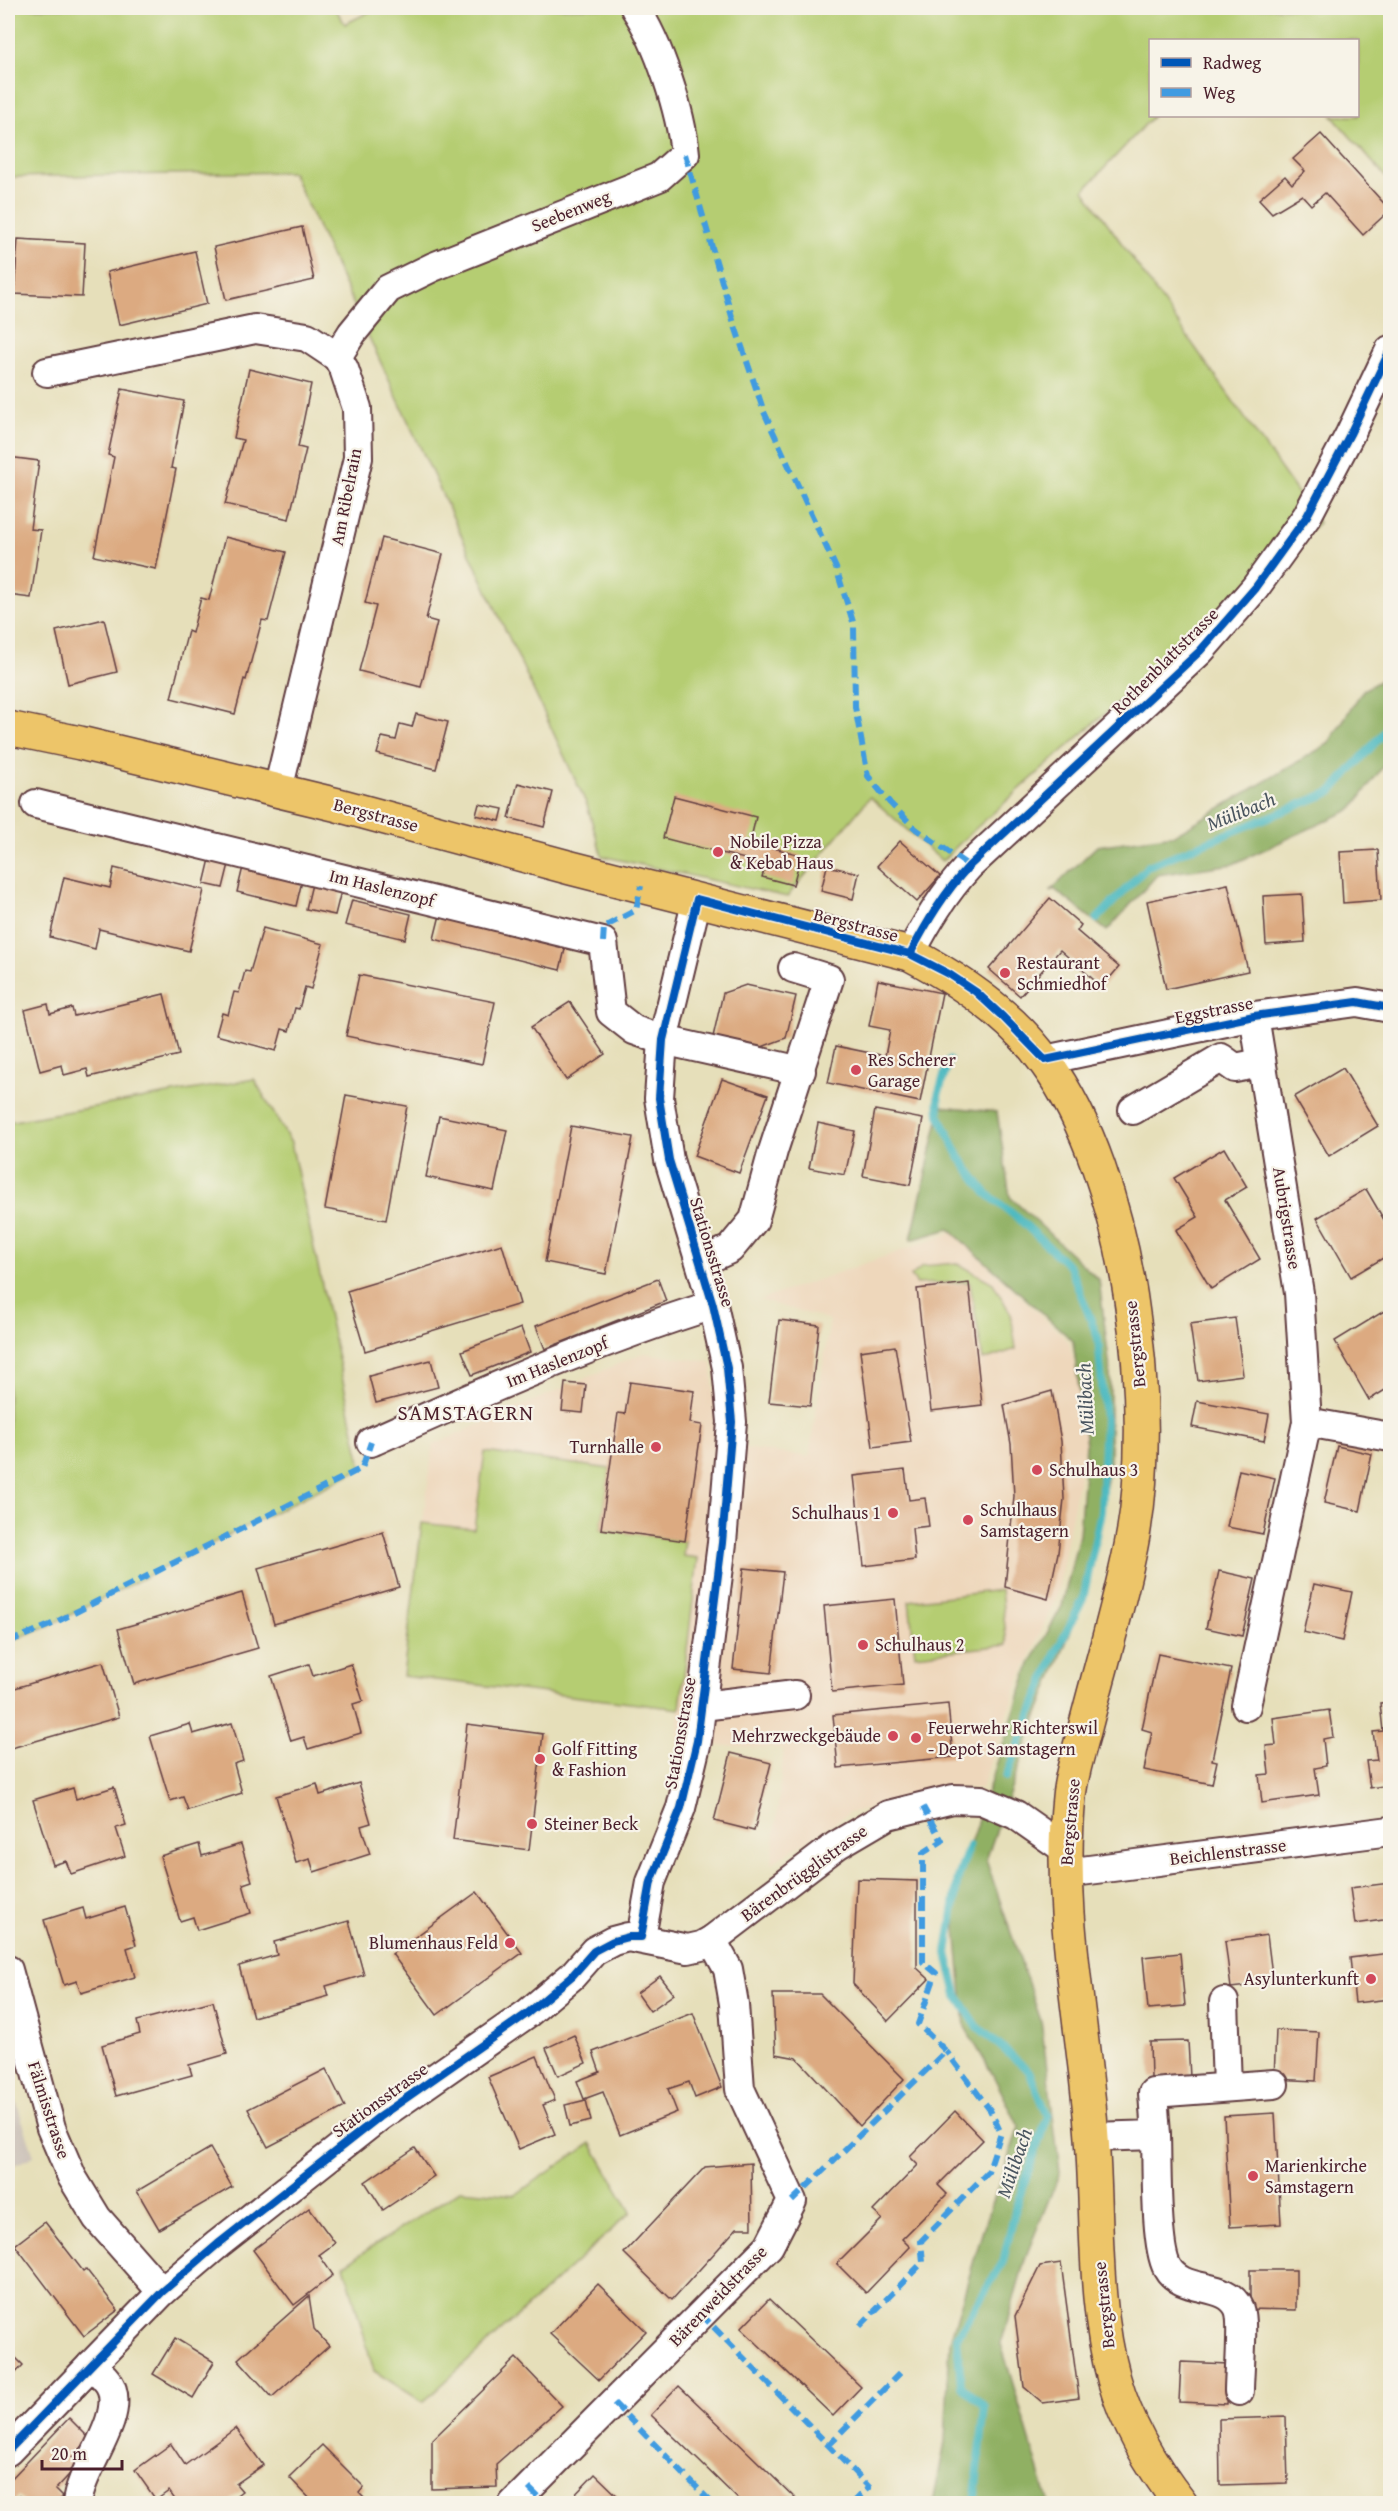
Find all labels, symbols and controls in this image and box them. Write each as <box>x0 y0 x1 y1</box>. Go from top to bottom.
legend <box>1149 39 1359 117</box>
text: Radweg <box>1203 49 1261 76</box>
text: Weg <box>1203 79 1235 106</box>
street label: Seebenweg <box>527 182 615 239</box>
street label: Am Ribelrain <box>323 446 368 548</box>
street label: Rothenblattstrasse <box>1105 601 1224 720</box>
water label: Mülibach <box>1202 784 1280 837</box>
street label: Bergstrasse <box>331 790 422 839</box>
place label: Nobile Pizza & Kebab Haus <box>730 828 834 876</box>
marker: Nobile Pizza & Kebab Haus <box>711 845 725 859</box>
street label: Im Haslenzopf <box>326 861 440 914</box>
street label: Bergstrasse <box>811 900 902 949</box>
place label: Restaurant Schmiedhof <box>1017 949 1109 997</box>
marker: Restaurant Schmiedhof <box>998 966 1012 980</box>
street label: Eggstrasse <box>1173 989 1255 1030</box>
place label: Res Scherer Garage <box>868 1046 957 1094</box>
marker: Res Scherer Garage <box>849 1063 863 1077</box>
street label: Aubrigstrasse <box>1266 1165 1309 1271</box>
street label: Stationsstrasse <box>683 1194 742 1310</box>
street label: Bergstrasse <box>1117 1299 1152 1389</box>
street label: Im Haslenzopf <box>502 1328 614 1394</box>
water label: Mülibach <box>1068 1362 1101 1436</box>
district label: SAMSTAGERN <box>397 1397 535 1428</box>
place label: Turnhalle <box>569 1433 644 1460</box>
marker: Turnhalle <box>649 1440 663 1454</box>
place label: Schulhaus 3 <box>1049 1456 1139 1483</box>
marker: Schulhaus 3 <box>1030 1463 1044 1477</box>
place label: Schulhaus Samstagern <box>980 1496 1069 1544</box>
place label: Schulhaus 1 <box>791 1499 881 1526</box>
marker: Schulhaus 1 <box>886 1506 900 1520</box>
marker: Schulhaus Samstagern <box>961 1513 975 1527</box>
place label: Schulhaus 2 <box>875 1631 965 1658</box>
marker: Schulhaus 2 <box>856 1638 870 1652</box>
street label: Stationsstrasse <box>656 1675 703 1791</box>
place label: Feuerwehr Richterswil - Depot Samstagern <box>928 1714 1098 1762</box>
place label: Mehrzweckgebäude <box>732 1722 881 1749</box>
marker: Mehrzweckgebäude <box>886 1729 900 1743</box>
marker: Feuerwehr Richterswil - Depot Samstagern <box>909 1731 923 1745</box>
place label: Golf Fitting & Fashion <box>552 1735 637 1783</box>
marker: Golf Fitting & Fashion <box>533 1752 547 1766</box>
street label: Bergstrasse <box>1052 1777 1087 1866</box>
place label: Steiner Beck <box>544 1810 639 1837</box>
marker: Steiner Beck <box>525 1817 539 1831</box>
street label: Bärenbrügglistrasse <box>735 1817 873 1928</box>
street label: Beichlenstrasse <box>1168 1831 1288 1872</box>
place label: Blumenhaus Feld <box>369 1929 498 1956</box>
marker: Blumenhaus Feld <box>503 1936 517 1950</box>
place label: Asylunterkunft <box>1244 1965 1360 1992</box>
marker: Asylunterkunft <box>1364 1972 1378 1986</box>
street label: Stationsstrasse <box>326 2055 434 2144</box>
street label: Fälmisstrasse <box>21 2058 78 2162</box>
water label: Mülibach <box>988 2124 1039 2202</box>
place label: Marienkirche Samstagern <box>1265 2152 1367 2200</box>
marker: Marienkirche Samstagern <box>1246 2169 1260 2183</box>
street label: Bärenweidstrasse <box>662 2239 773 2352</box>
street label: Bergstrasse <box>1086 2260 1121 2350</box>
scale bar <box>42 2433 122 2471</box>
text: 20 m <box>51 2440 87 2467</box>

